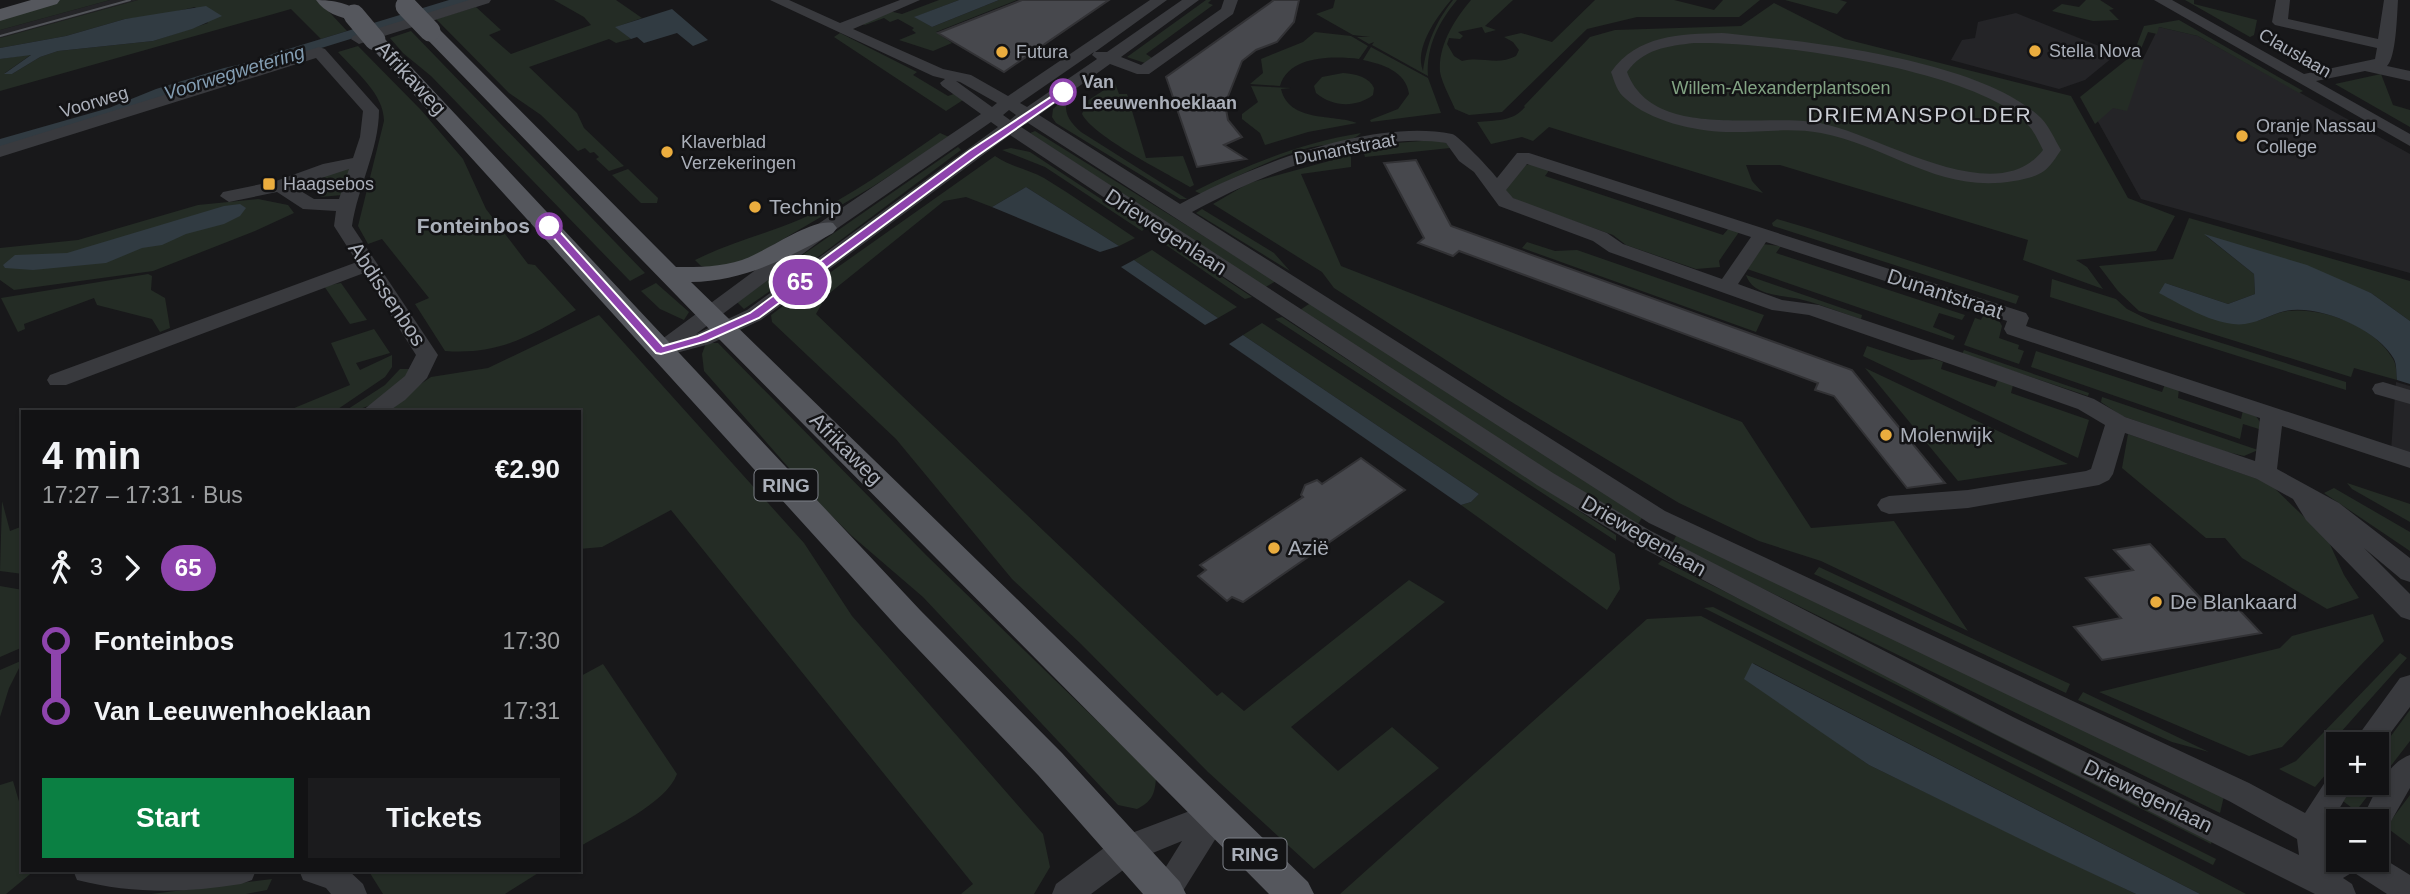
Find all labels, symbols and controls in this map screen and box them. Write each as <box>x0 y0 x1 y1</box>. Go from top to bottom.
street label: Clauslaan <box>2255 24 2335 82</box>
street label: Afrikaweg <box>372 36 451 119</box>
water label: Voorwegwetering <box>161 41 307 104</box>
place label: Stella Nova <box>2049 41 2142 61</box>
place label: Futura <box>1016 42 1069 62</box>
marker: Stella Nova <box>2027 43 2043 59</box>
marker: Futura <box>994 44 1010 60</box>
place label: Van Leeuwenhoeklaan <box>1082 72 1237 113</box>
park label: Willem-Alexanderplantsoen <box>1671 78 1891 98</box>
marker: Van Leeuwenhoeklaan <box>1050 79 1076 105</box>
street label: Voorweg <box>58 82 130 122</box>
district label: DRIEMANSPOLDER <box>1807 103 2033 126</box>
place label: Oranje Nassau College <box>2256 116 2376 157</box>
marker: Oranje Nassau College <box>2234 128 2250 144</box>
street label: Dunantstraat <box>1293 129 1397 169</box>
place label: Klaverblad Verzekeringen <box>681 132 796 173</box>
marker: Klaverblad Verzekeringen <box>659 144 675 160</box>
place label: Haagsebos <box>283 174 374 194</box>
marker: Haagsebos <box>261 176 277 192</box>
street label: Driewegenlaan <box>1101 184 1231 279</box>
place label: Technip <box>769 195 841 218</box>
marker: Technip <box>747 199 763 215</box>
marker: Fonteinbos <box>536 213 562 239</box>
place label: Fonteinbos <box>417 214 530 237</box>
street label: Abdissenbos <box>344 237 431 350</box>
line badge: 65 <box>768 259 832 305</box>
street label: Dunantstraat <box>1884 264 2006 323</box>
text: 65 <box>787 268 813 295</box>
street label: Afrikaweg <box>806 408 887 489</box>
place label: Molenwijk <box>1900 423 1993 446</box>
marker: Molenwijk <box>1878 427 1894 443</box>
text: 4 min <box>42 435 141 477</box>
text: €2.90 <box>495 454 560 484</box>
road number: RING <box>754 470 818 500</box>
text: 17:27 – 17:31 · Bus <box>42 482 243 508</box>
street label: Driewegenlaan <box>1578 491 1711 581</box>
place label: Azië <box>1288 536 1329 559</box>
marker: Azië <box>1266 540 1282 556</box>
icon: walk <box>42 549 80 587</box>
icon: forward <box>113 549 151 587</box>
text: 3 <box>90 554 103 580</box>
text: 65 <box>175 554 202 581</box>
place label: De Blankaard <box>2170 590 2297 613</box>
marker: De Blankaard <box>2148 594 2164 610</box>
text: Fonteinbos <box>94 626 234 656</box>
text: 17:30 <box>502 628 560 654</box>
text: Van Leeuwenhoeklaan <box>94 696 371 726</box>
text: 17:31 <box>502 698 560 724</box>
map controls <box>2326 732 2389 872</box>
button: + <box>2326 732 2389 795</box>
street label: Driewegenlaan <box>2080 755 2216 837</box>
button: Start <box>42 778 294 858</box>
button: Tickets <box>308 778 560 858</box>
button: − <box>2326 809 2389 872</box>
road number: RING <box>1224 838 1286 870</box>

